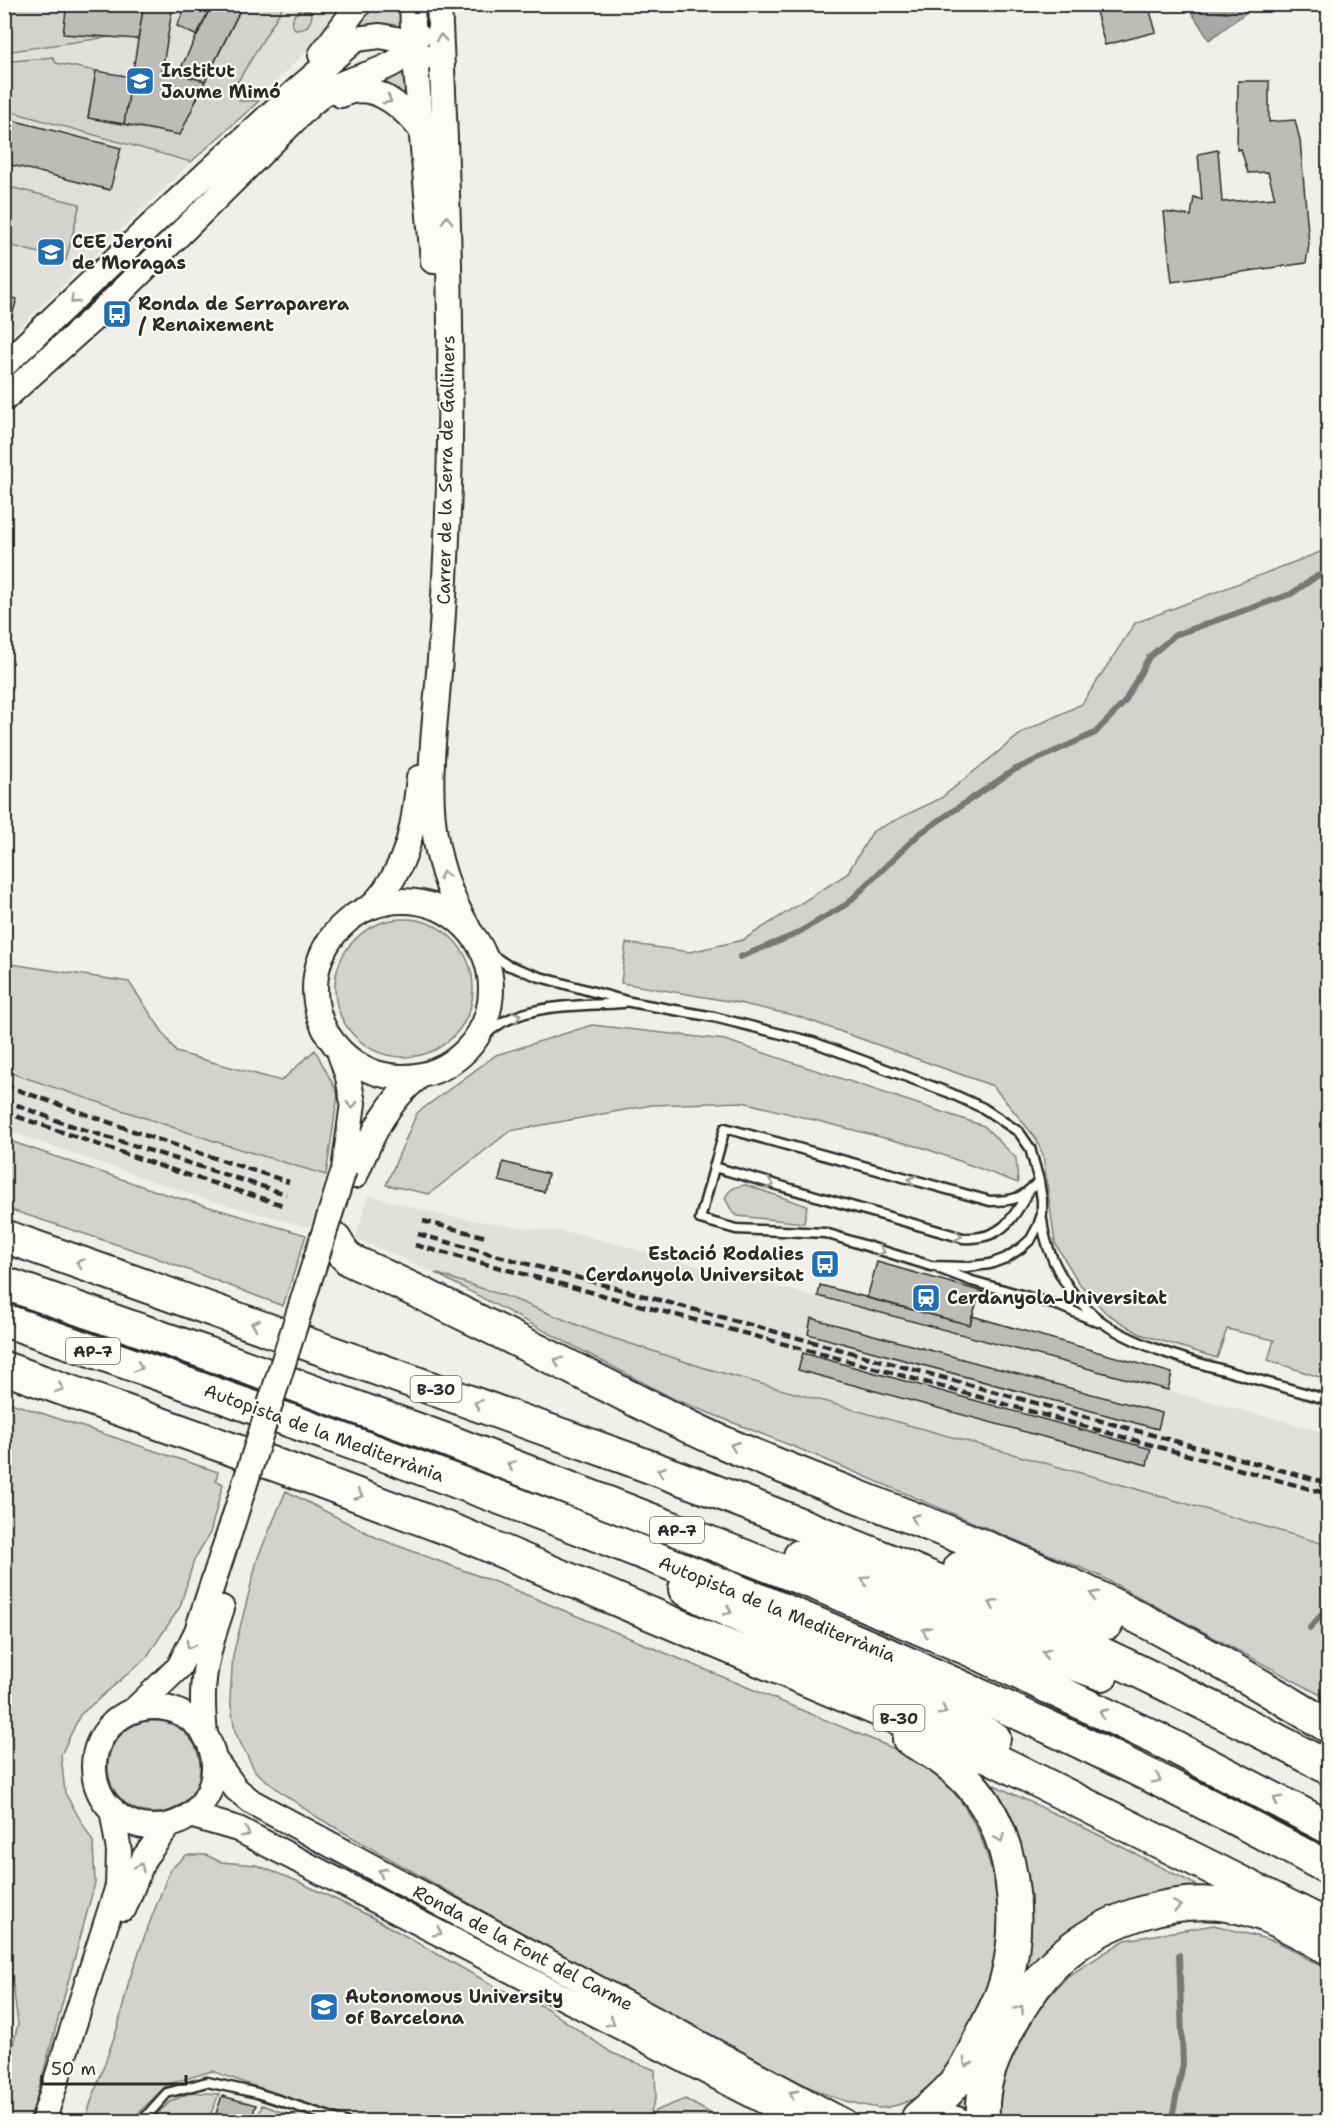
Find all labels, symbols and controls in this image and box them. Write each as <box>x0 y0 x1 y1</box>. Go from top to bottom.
one-way arrow <box>434 33 447 42</box>
place label: Institut Jaume Mimó <box>161 59 281 104</box>
school or university icon: Institut Jaume Mimó <box>124 65 156 97</box>
one-way arrow <box>382 93 392 104</box>
one-way arrow <box>441 216 453 225</box>
place label: CEE Jeroni de Moragas <box>72 230 186 275</box>
school or university icon: CEE Jeroni de Moragas <box>35 236 67 268</box>
one-way arrow <box>70 292 81 303</box>
place label: Ronda de Serraparera / Renaixement <box>138 292 350 337</box>
bus stop icon: Ronda de Serraparera / Renaixement <box>101 298 133 330</box>
street label: Carrer de la Serra de Galliners <box>432 335 460 605</box>
one-way arrow <box>439 870 451 881</box>
one-way arrow <box>511 1011 522 1023</box>
one-way arrow <box>346 1100 358 1109</box>
one-way arrow <box>907 1174 917 1187</box>
one-way arrow <box>764 1177 775 1189</box>
one-way arrow <box>953 1229 963 1242</box>
place label: Estació Rodalies Cerdanyola Universitat <box>586 1242 804 1287</box>
one-way arrow <box>875 1244 886 1256</box>
bus stop icon: Estació Rodalies Cerdanyola Universitat <box>809 1248 841 1280</box>
one-way arrow <box>75 1257 86 1270</box>
station icon: Cerdanyola-Universitat <box>910 1282 942 1314</box>
place label: Cerdanyola-Universitat <box>947 1286 1167 1310</box>
one-way arrow <box>250 1319 261 1332</box>
road number: AP-7 <box>66 1338 120 1364</box>
one-way arrow <box>554 1357 565 1368</box>
one-way arrow <box>133 1360 144 1372</box>
road number: B-30 <box>410 1376 462 1402</box>
street label: Autopista de la Mediterrània <box>201 1378 447 1488</box>
one-way arrow <box>54 1380 65 1393</box>
one-way arrow <box>473 1398 484 1411</box>
one-way arrow <box>729 1441 740 1453</box>
one-way arrow <box>506 1459 517 1472</box>
one-way arrow <box>656 1466 667 1478</box>
one-way arrow <box>353 1488 364 1501</box>
one-way arrow <box>910 1513 921 1525</box>
road number: AP-7 <box>650 1517 704 1543</box>
street label: Autopista de la Mediterrània <box>655 1550 899 1668</box>
one-way arrow <box>860 1574 871 1587</box>
one-way arrow <box>1089 1591 1100 1603</box>
one-way arrow <box>989 1599 1000 1611</box>
one-way arrow <box>721 1604 732 1616</box>
one-way arrow <box>921 1626 932 1638</box>
one-way arrow <box>186 1639 197 1650</box>
one-way arrow <box>1041 1648 1052 1660</box>
one-way arrow <box>936 1704 947 1716</box>
road number: B-30 <box>874 1705 924 1731</box>
one-way arrow <box>1098 1708 1109 1720</box>
one-way arrow <box>1151 1772 1161 1783</box>
one-way arrow <box>1272 1795 1283 1807</box>
one-way arrow <box>240 1826 250 1837</box>
one-way arrow <box>993 1831 1005 1842</box>
one-way arrow <box>133 1862 145 1873</box>
one-way arrow <box>377 1868 388 1879</box>
street label: Ronda de la Font del Carme <box>409 1880 637 2016</box>
one-way arrow <box>1173 1901 1182 1913</box>
one-way arrow <box>432 1925 442 1936</box>
place label: Autonomous University of Barcelona <box>345 1985 563 2030</box>
school or university icon: Autonomous University of Barcelona <box>308 1991 340 2023</box>
one-way arrow <box>1012 2004 1023 2015</box>
one-way arrow <box>605 2015 615 2026</box>
scale bar <box>42 2048 186 2086</box>
text: 50 m <box>51 2057 96 2081</box>
one-way arrow <box>963 2057 974 2067</box>
one-way arrow <box>789 2090 800 2101</box>

